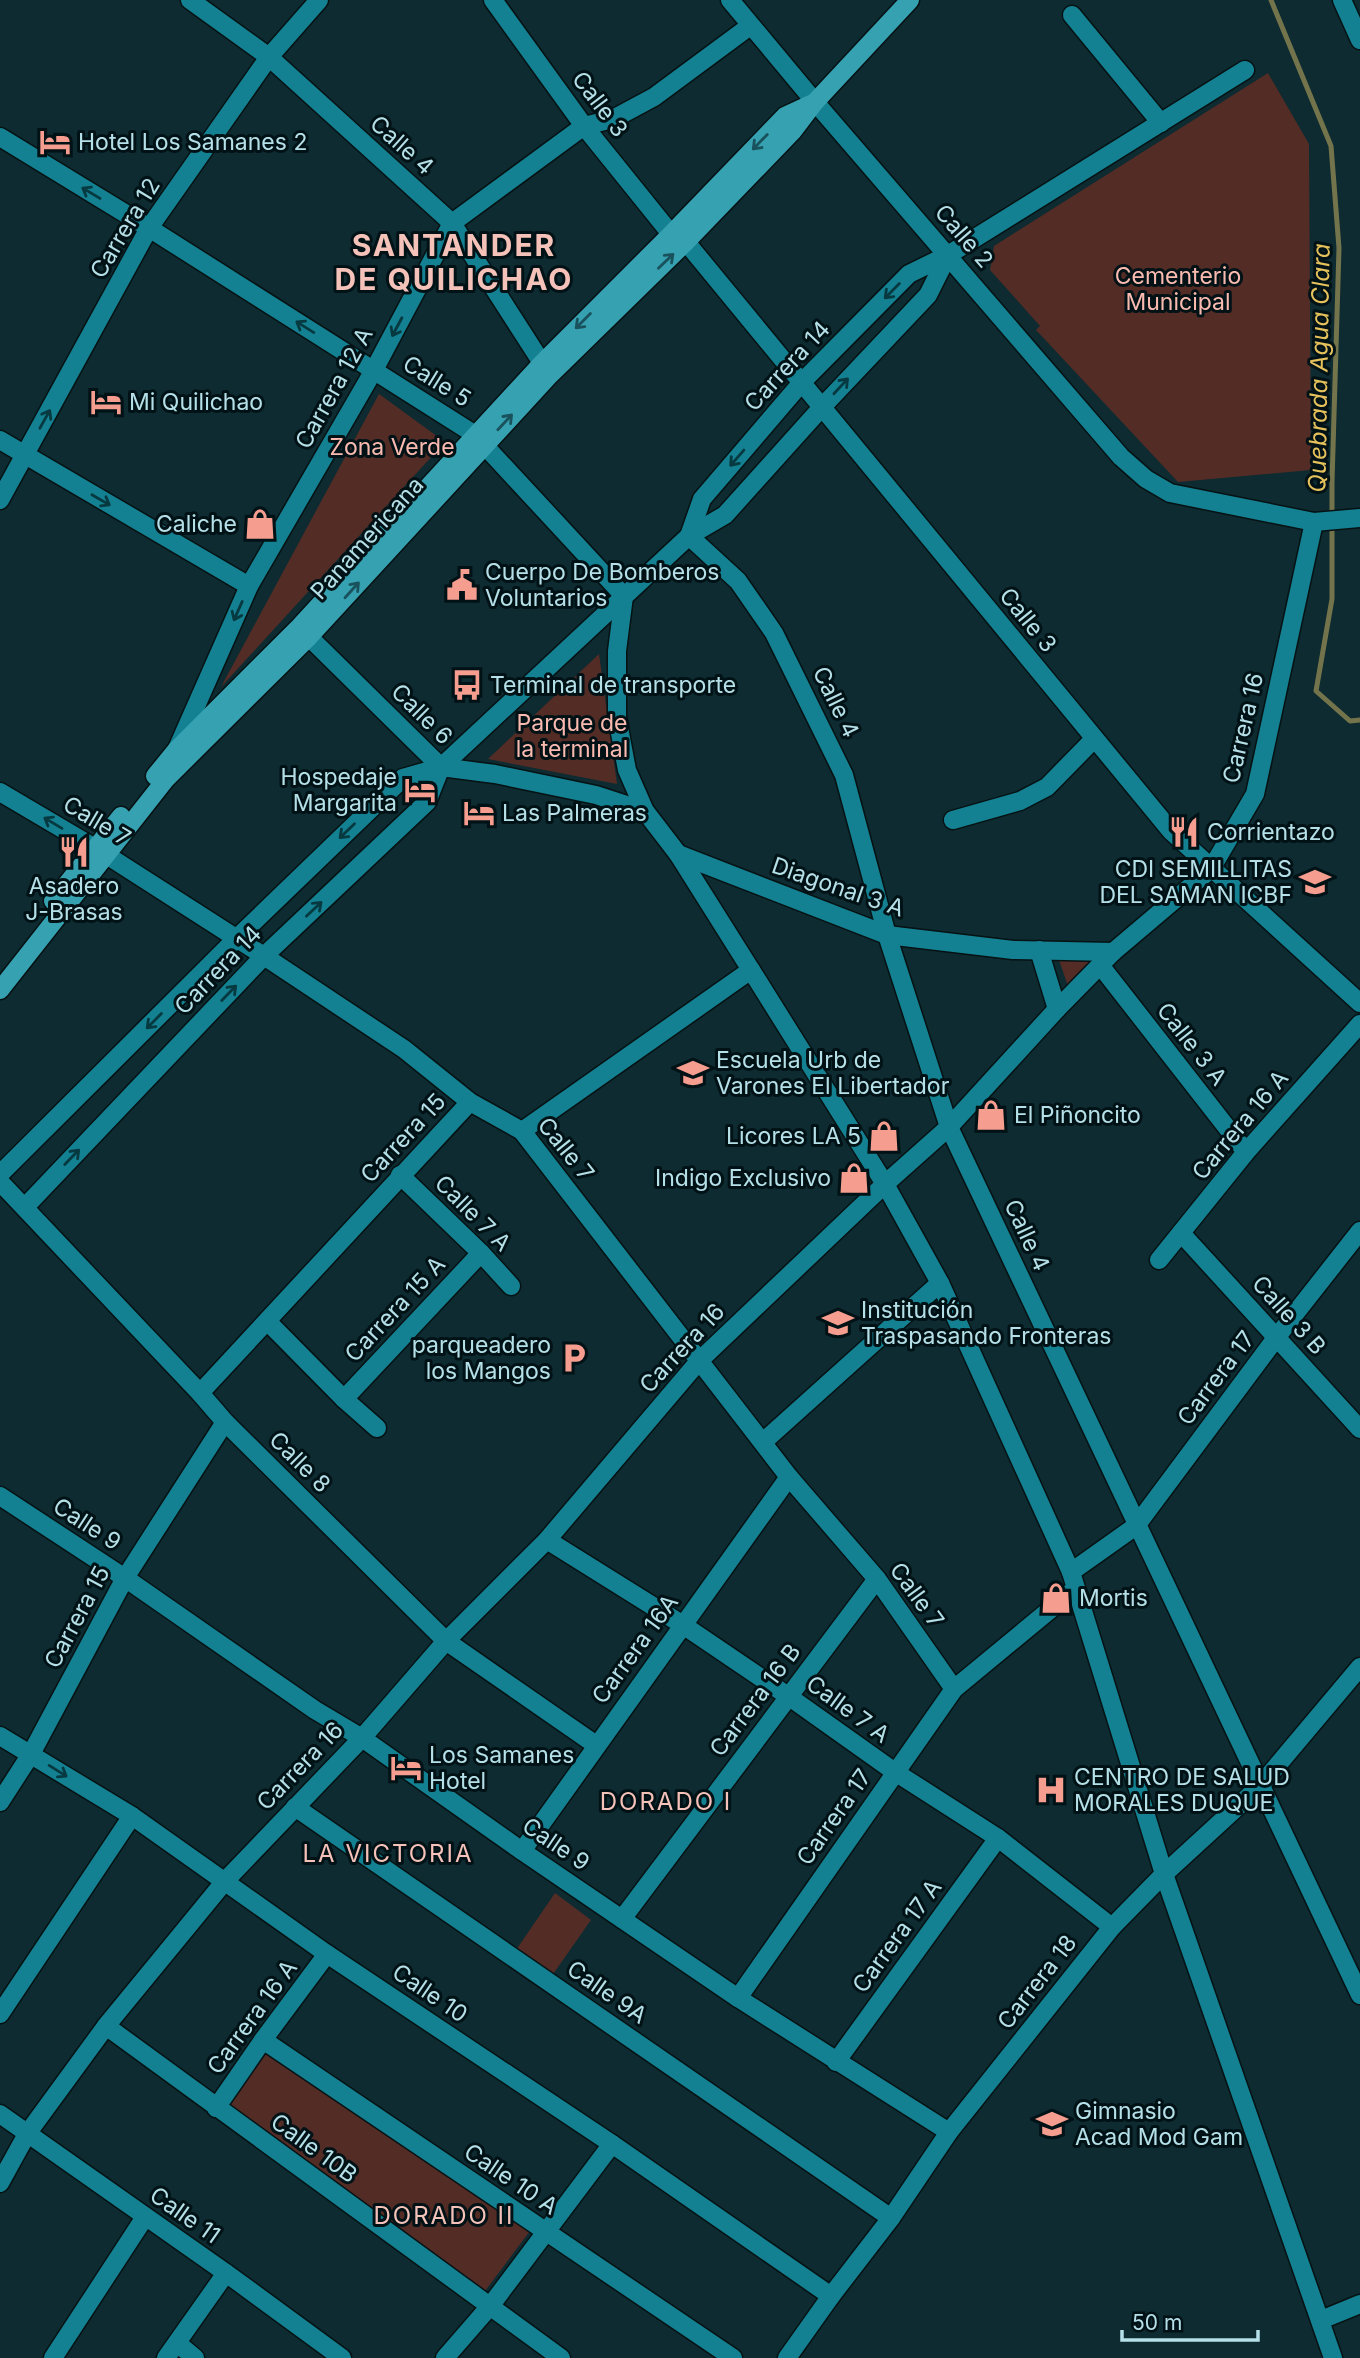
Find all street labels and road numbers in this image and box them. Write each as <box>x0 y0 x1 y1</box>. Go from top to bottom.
street label: Calle 3 <box>566 66 634 142</box>
street label: Calle 4 <box>365 109 439 181</box>
street label: Carrera 12 <box>84 173 166 283</box>
street label: Calle 2 <box>929 199 999 273</box>
street label: Carrera 14 <box>738 315 836 417</box>
street label: Carrera 12 A <box>289 322 379 453</box>
street label: Calle 5 <box>398 349 476 413</box>
street label: Panamericana <box>305 471 429 605</box>
street label: Calle 3 <box>994 582 1062 658</box>
street label: Calle 4 <box>807 662 865 742</box>
street label: Carrera 16 <box>1217 670 1269 786</box>
street label: Calle 6 <box>386 678 458 750</box>
street label: Calle 7 <box>58 790 136 852</box>
street label: Diagonal 3 A <box>768 851 908 923</box>
street label: Carrera 14 <box>169 920 267 1020</box>
street label: Calle 3 A <box>1151 997 1233 1091</box>
street label: Carrera 16 A <box>1186 1064 1294 1185</box>
street label: Carrera 15 <box>355 1088 451 1188</box>
street label: Calle 7 <box>532 1112 600 1186</box>
street label: Calle 7 A <box>429 1169 517 1257</box>
street label: Calle 4 <box>998 1195 1056 1275</box>
street label: Carrera 15 A <box>339 1250 451 1368</box>
street label: Calle 3 B <box>1246 1270 1332 1360</box>
street label: Carrera 16 <box>634 1297 730 1399</box>
street label: Carrera 17 <box>1171 1325 1261 1431</box>
street label: Calle 8 <box>264 1426 336 1498</box>
street label: Calle 9 <box>48 1492 126 1556</box>
street label: Calle 7 <box>884 1557 950 1633</box>
street label: Carrera 15 <box>38 1561 116 1673</box>
street label: Carrera 16A <box>586 1589 684 1709</box>
street label: Carrera 16 B <box>704 1638 806 1762</box>
street label: Calle 7 A <box>801 1669 895 1749</box>
street label: Carrera 16 <box>251 1716 349 1816</box>
street label: Carrera 17 <box>791 1764 877 1870</box>
street label: Calle 9 <box>517 1811 595 1877</box>
street label: Carrera 17 A <box>847 1874 948 1998</box>
street label: Carrera 18 <box>991 1929 1083 2035</box>
street label: Carrera 16 A <box>201 1954 303 2080</box>
street label: Calle 9A <box>562 1954 652 2030</box>
street label: Calle 10 <box>387 1958 473 2028</box>
street label: Calle 10B <box>265 2107 363 2189</box>
street label: Calle 10 A <box>459 2137 563 2221</box>
street label: Calle 11 <box>144 2181 226 2249</box>

